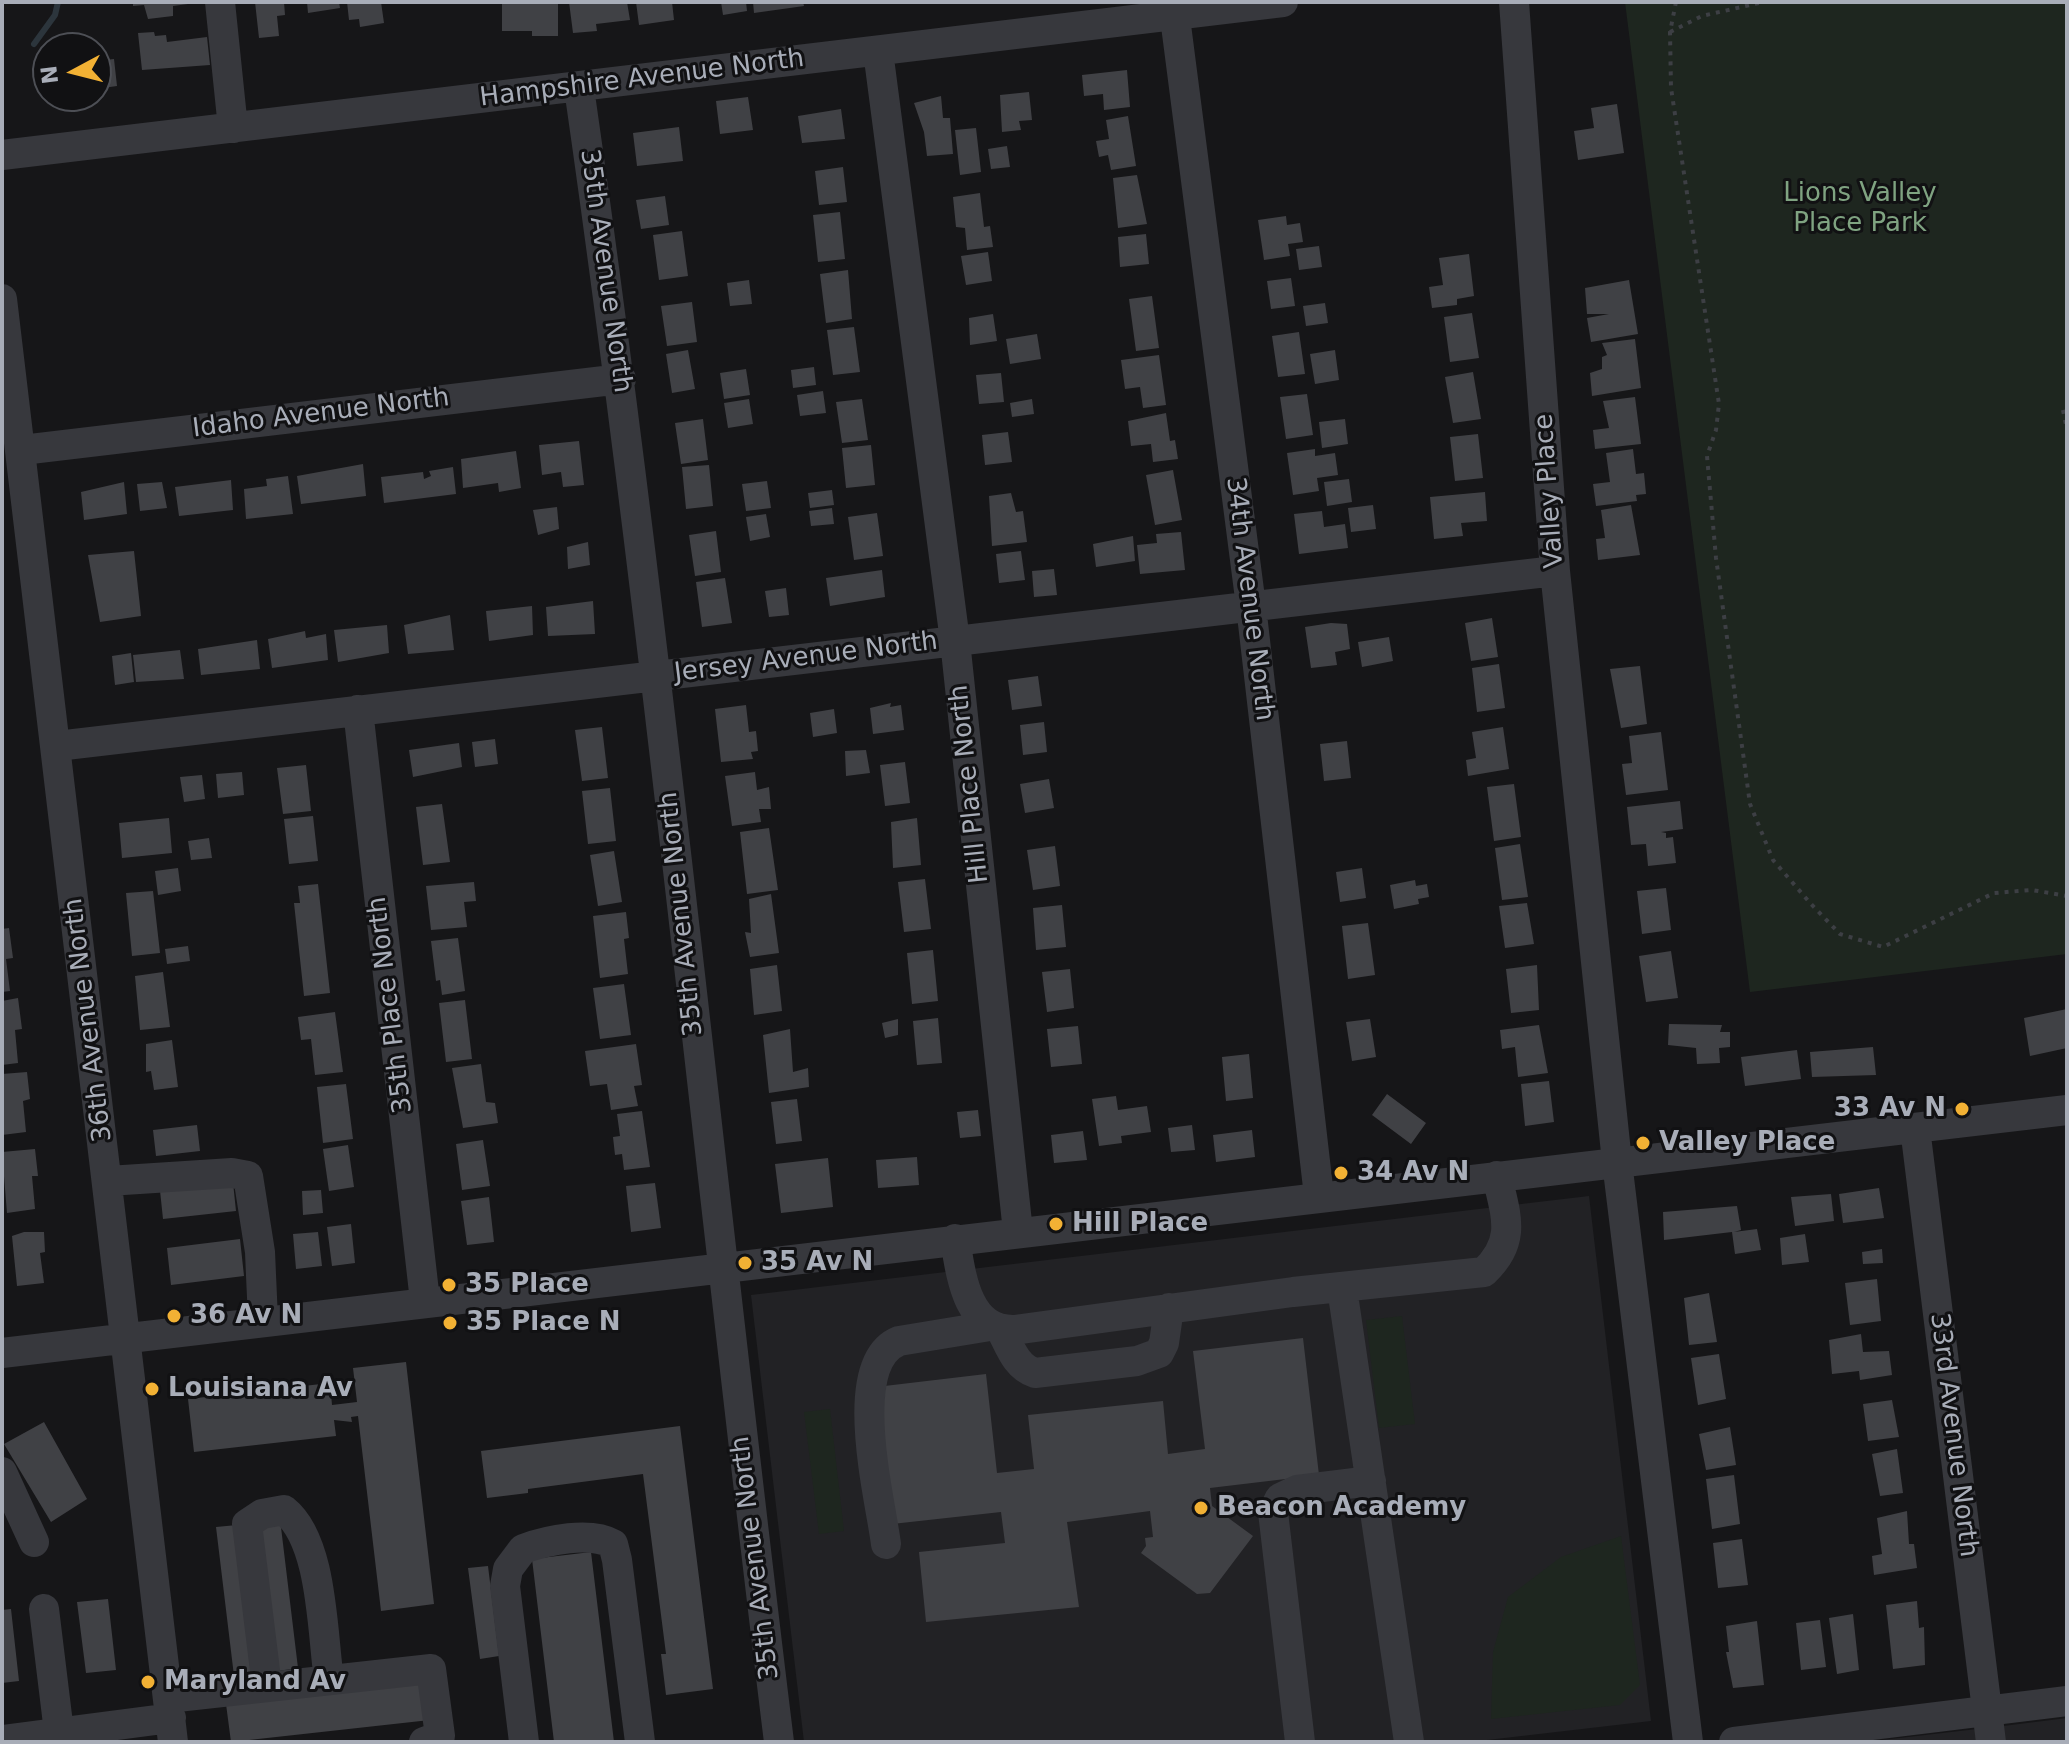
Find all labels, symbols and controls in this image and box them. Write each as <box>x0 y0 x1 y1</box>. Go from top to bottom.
north arrow <box>32 32 112 112</box>
street label: Hampshire Avenue North <box>478 44 806 114</box>
text: N <box>36 64 63 85</box>
street label: 35th Avenue North <box>572 147 638 395</box>
park label: Lions Valley Place Park <box>1783 178 1937 240</box>
street label: Idaho Avenue North <box>191 383 451 445</box>
street label: Valley Place <box>1529 413 1571 569</box>
street label: 34th Avenue North <box>1219 475 1279 723</box>
street label: Jersey Avenue North <box>673 626 939 690</box>
street label: Hill Place North <box>944 683 996 885</box>
street label: 35th Avenue North <box>654 790 710 1038</box>
street label: 35th Place North <box>362 895 420 1115</box>
street label: 36th Avenue North <box>59 896 119 1144</box>
place label: 33 Av N <box>1834 1093 1946 1125</box>
marker: 33 Av N <box>1953 1100 1971 1118</box>
place label: Valley Place <box>1659 1127 1835 1159</box>
marker: Valley Place <box>1634 1134 1652 1152</box>
place label: 34 Av N <box>1357 1157 1469 1189</box>
marker: 34 Av N <box>1332 1164 1350 1182</box>
place label: Hill Place <box>1072 1208 1208 1240</box>
marker: Hill Place <box>1047 1215 1065 1233</box>
place label: 35 Av N <box>761 1247 873 1279</box>
marker: 35 Av N <box>736 1254 754 1272</box>
place label: 35 Place <box>465 1269 589 1301</box>
marker: 35 Place <box>440 1276 458 1294</box>
place label: 36 Av N <box>190 1300 302 1332</box>
marker: 36 Av N <box>165 1307 183 1325</box>
place label: 35 Place N <box>466 1307 621 1339</box>
street label: 33rd Avenue North <box>1923 1311 1983 1559</box>
marker: 35 Place N <box>441 1314 459 1332</box>
place label: Louisiana Av <box>168 1373 353 1405</box>
marker: Louisiana Av <box>143 1380 161 1398</box>
street label: 35th Avenue North <box>726 1434 786 1682</box>
place label: Beacon Academy <box>1217 1492 1466 1524</box>
marker: Beacon Academy <box>1192 1499 1210 1517</box>
place label: Maryland Av <box>164 1666 346 1698</box>
marker: Maryland Av <box>139 1673 157 1691</box>

